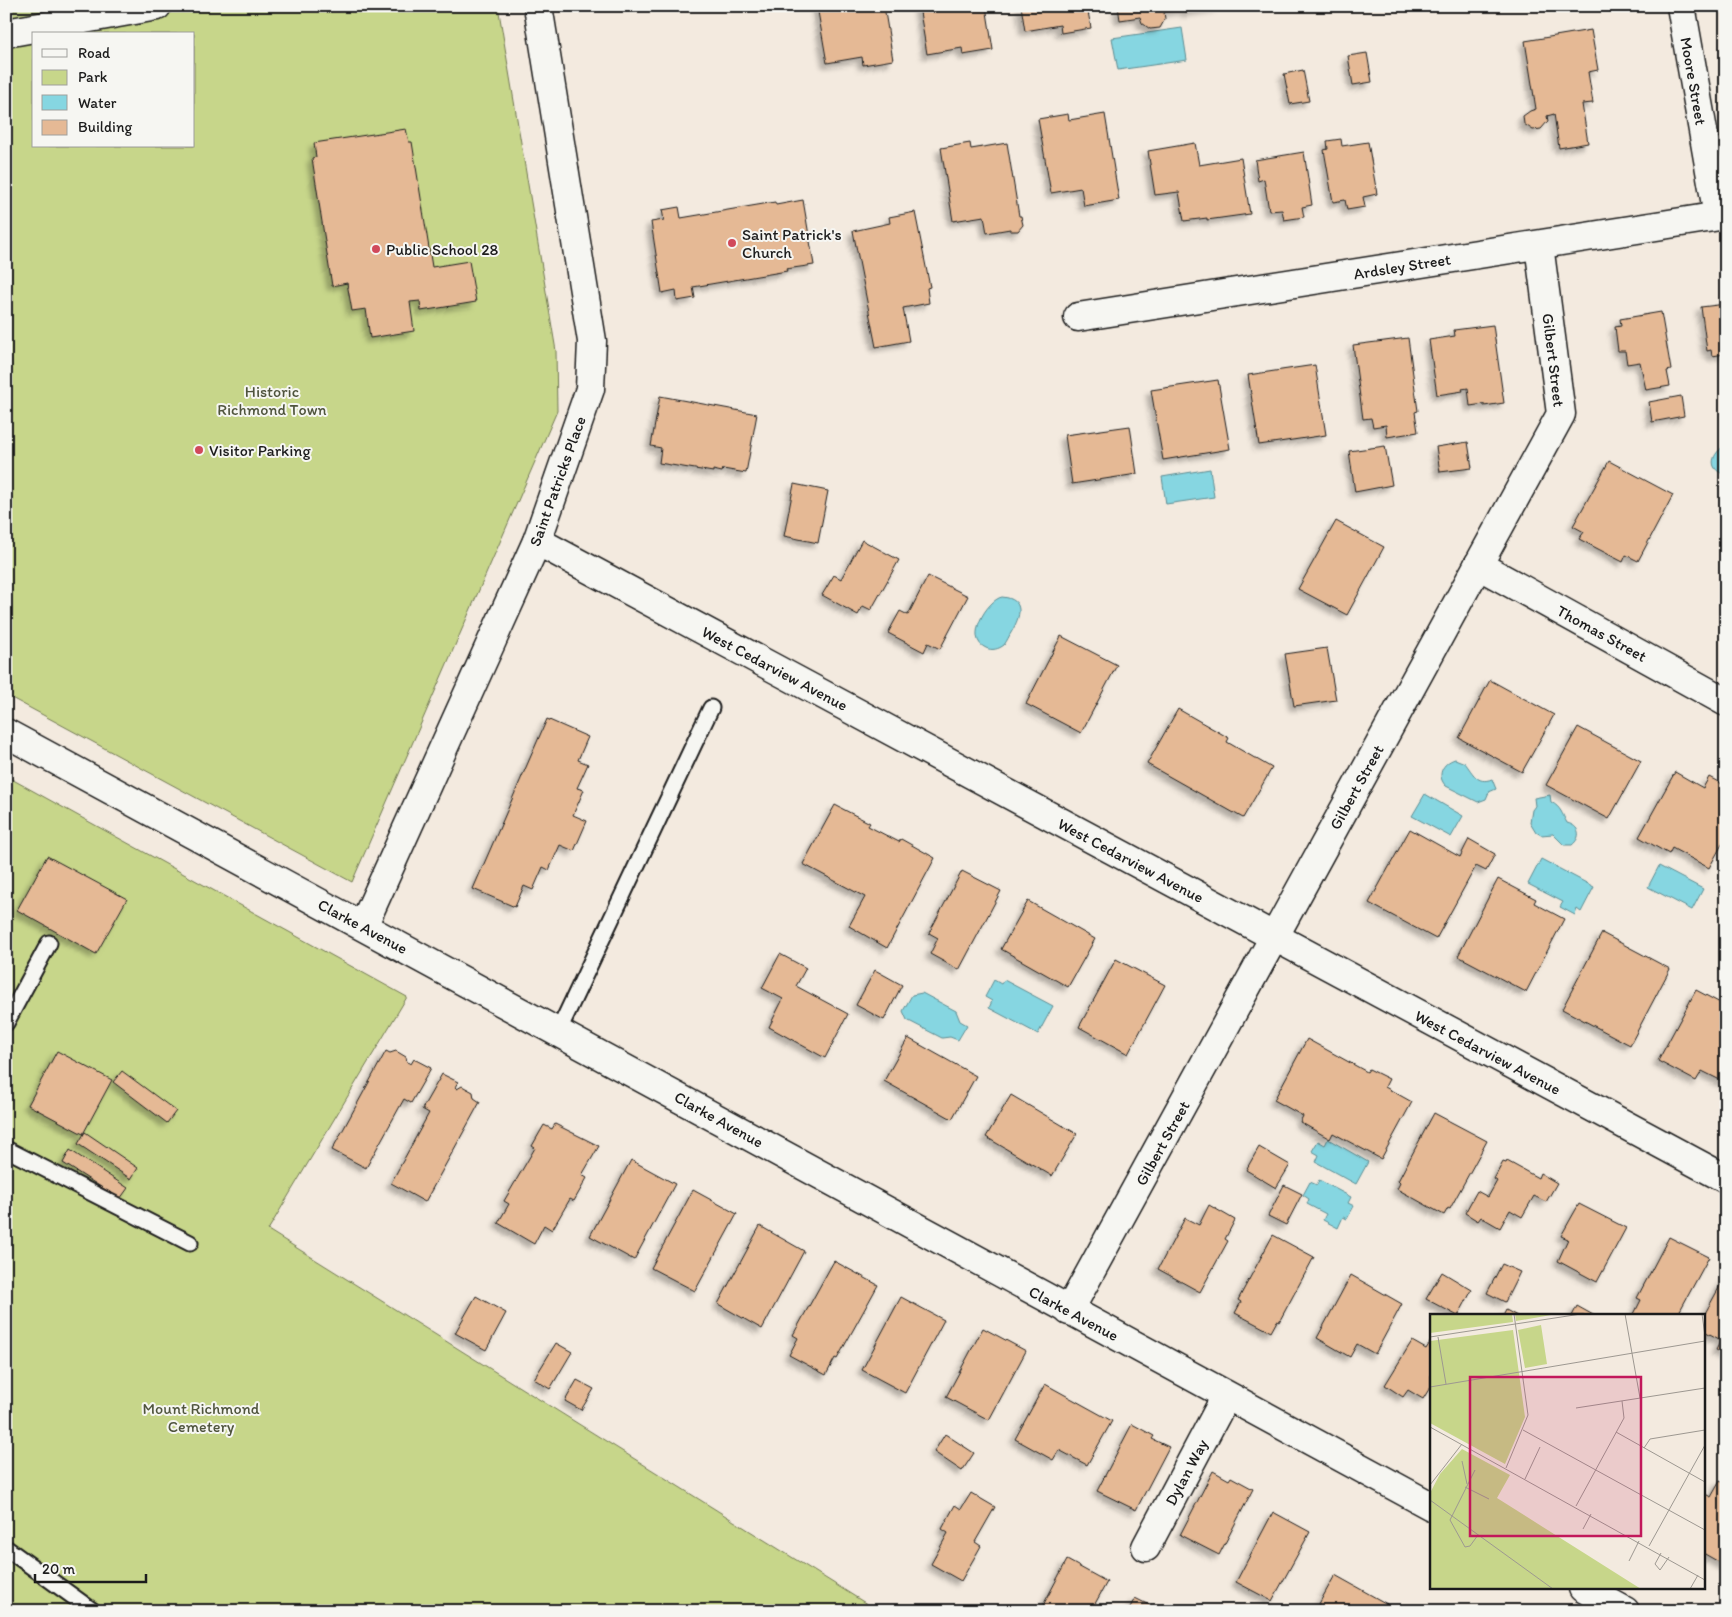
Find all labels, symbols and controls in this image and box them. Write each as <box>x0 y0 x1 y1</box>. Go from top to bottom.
legend <box>32 32 195 148</box>
street label: Moore Street <box>1676 36 1711 127</box>
text: Road <box>78 44 111 62</box>
text: Park <box>78 68 108 86</box>
text: Water <box>78 94 117 112</box>
text: Building <box>78 118 132 136</box>
place label: Saint Patrick's Church <box>742 225 842 262</box>
marker: Saint Patrick's Church <box>726 237 738 249</box>
place label: Public School 28 <box>386 240 499 259</box>
marker: Public School 28 <box>370 243 382 255</box>
street label: Ardsley Street <box>1352 249 1452 284</box>
street label: Gilbert Street <box>1538 312 1569 408</box>
park label: Historic Richmond Town <box>217 382 327 419</box>
street label: Saint Patricks Place <box>525 413 590 549</box>
place label: Visitor Parking <box>209 441 311 460</box>
marker: Visitor Parking <box>193 444 205 456</box>
street label: Thomas Street <box>1554 601 1650 666</box>
street label: West Cedarview Avenue <box>699 622 851 715</box>
street label: Gilbert Street <box>1325 741 1388 833</box>
street label: West Cedarview Avenue <box>1055 814 1207 907</box>
street label: Clarke Avenue <box>315 895 411 958</box>
street label: West Cedarview Avenue <box>1412 1006 1564 1099</box>
street label: Clarke Avenue <box>671 1087 767 1152</box>
street label: Gilbert Street <box>1131 1097 1194 1189</box>
street label: Clarke Avenue <box>1026 1282 1122 1345</box>
inset map <box>1430 1314 1704 1590</box>
park label: Mount Richmond Cemetery <box>142 1399 260 1436</box>
street label: Dylan Way <box>1161 1435 1212 1509</box>
scale bar <box>35 1552 146 1584</box>
text: 20 m <box>42 1560 76 1578</box>

